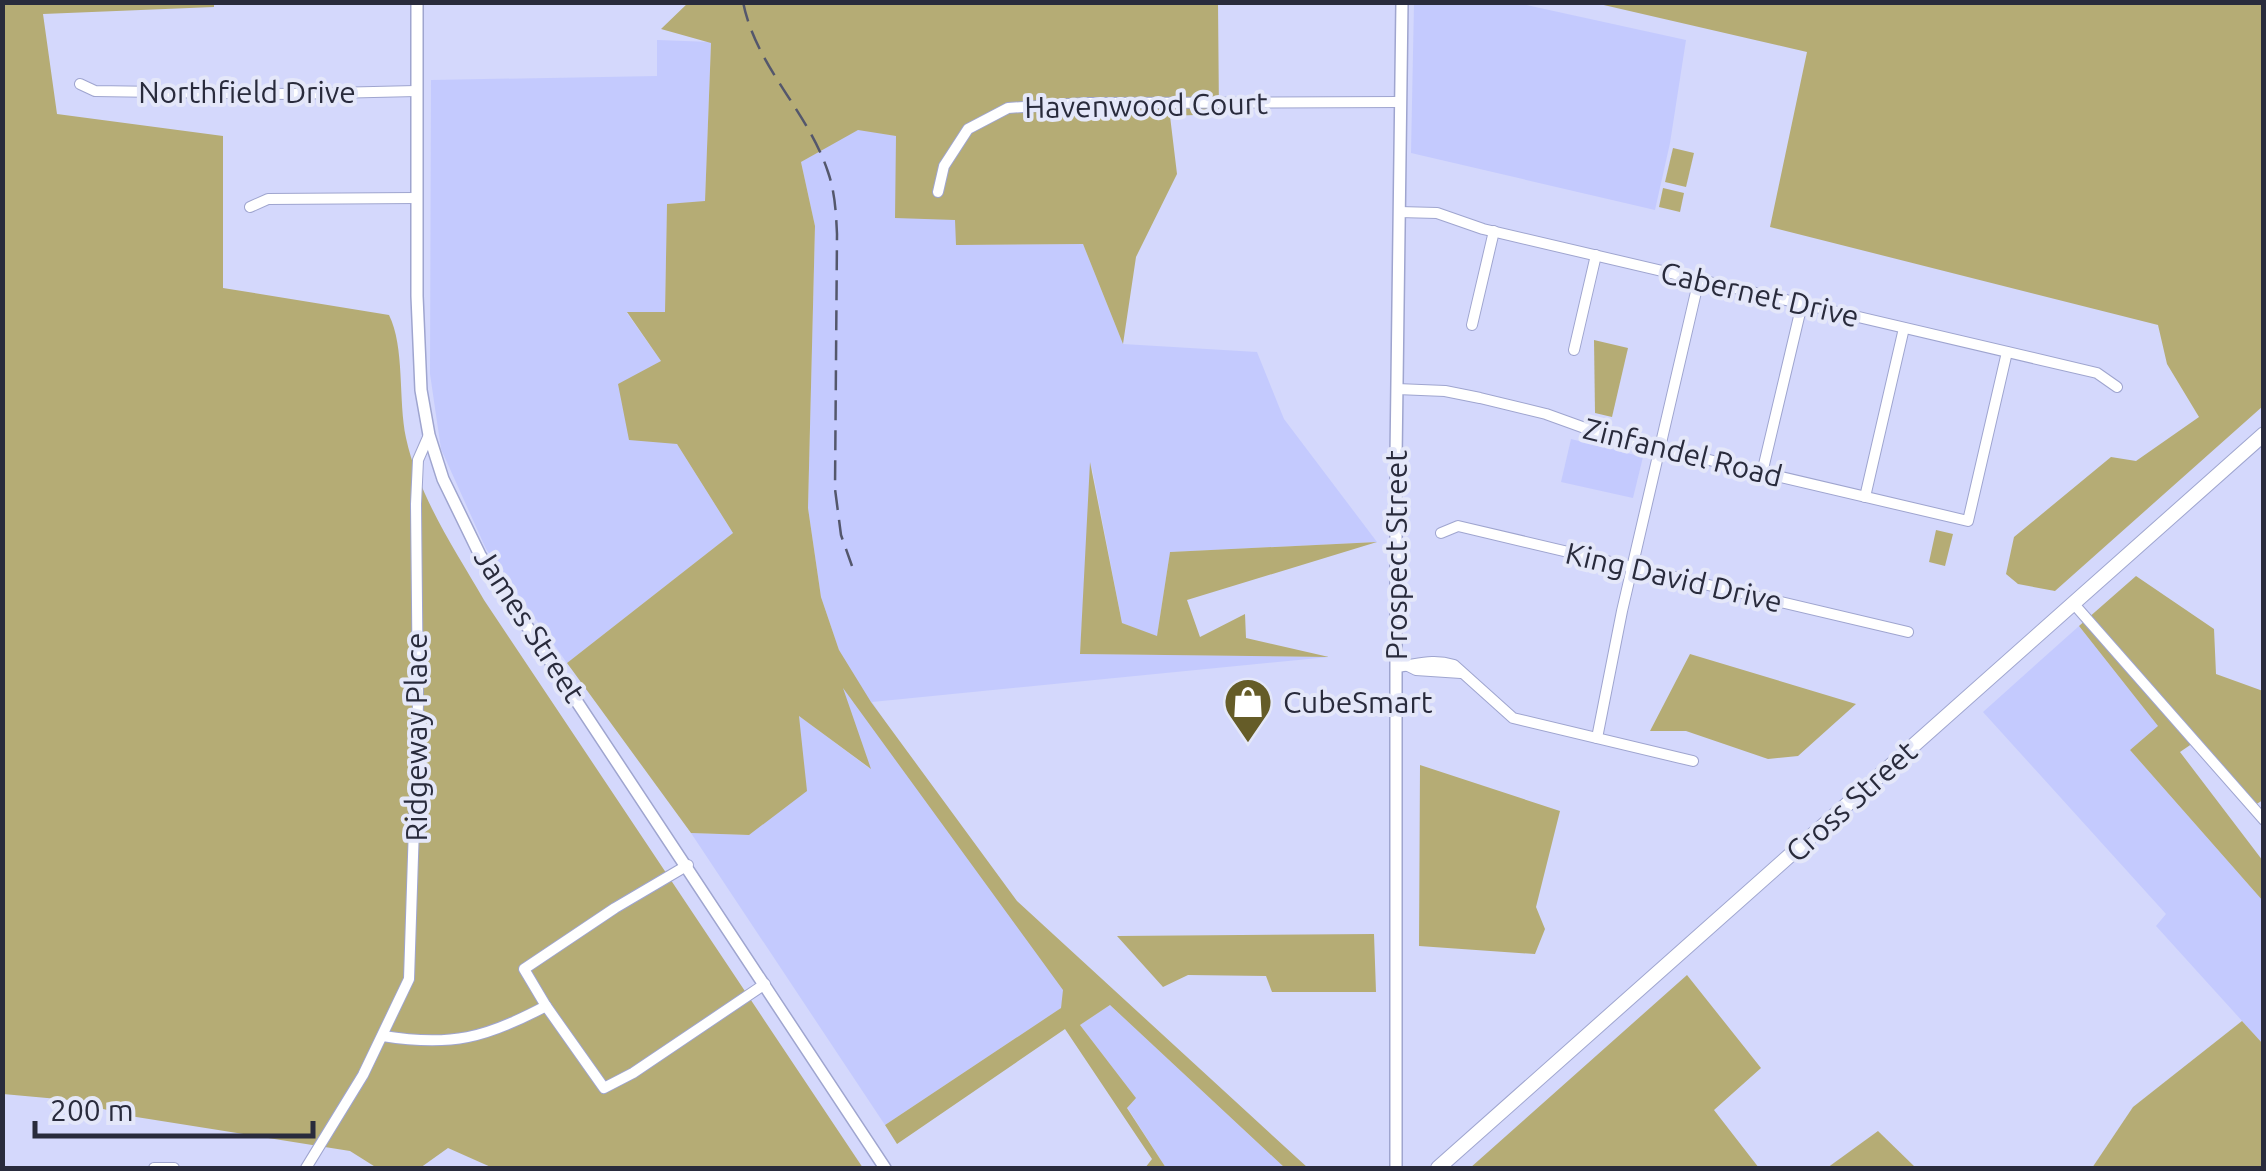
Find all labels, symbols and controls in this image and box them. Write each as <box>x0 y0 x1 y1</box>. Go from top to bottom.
street label: Northfield Drive <box>138 75 356 109</box>
street label: Havenwood Court <box>1024 86 1268 124</box>
street label: Cabernet Drive <box>1657 255 1863 333</box>
street label: Zinfandel Road <box>1580 411 1786 493</box>
street label: Prospect Street <box>1379 450 1413 660</box>
street label: King David Drive <box>1562 536 1786 618</box>
street label: James Street <box>468 542 592 708</box>
street label: Ridgeway Place <box>399 632 433 842</box>
shop icon: CubeSmart <box>1222 676 1274 744</box>
place label: CubeSmart <box>1283 685 1433 719</box>
street label: Cross Street <box>1779 733 1923 868</box>
scale bar <box>35 1076 312 1138</box>
text: 200 m <box>50 1093 134 1127</box>

